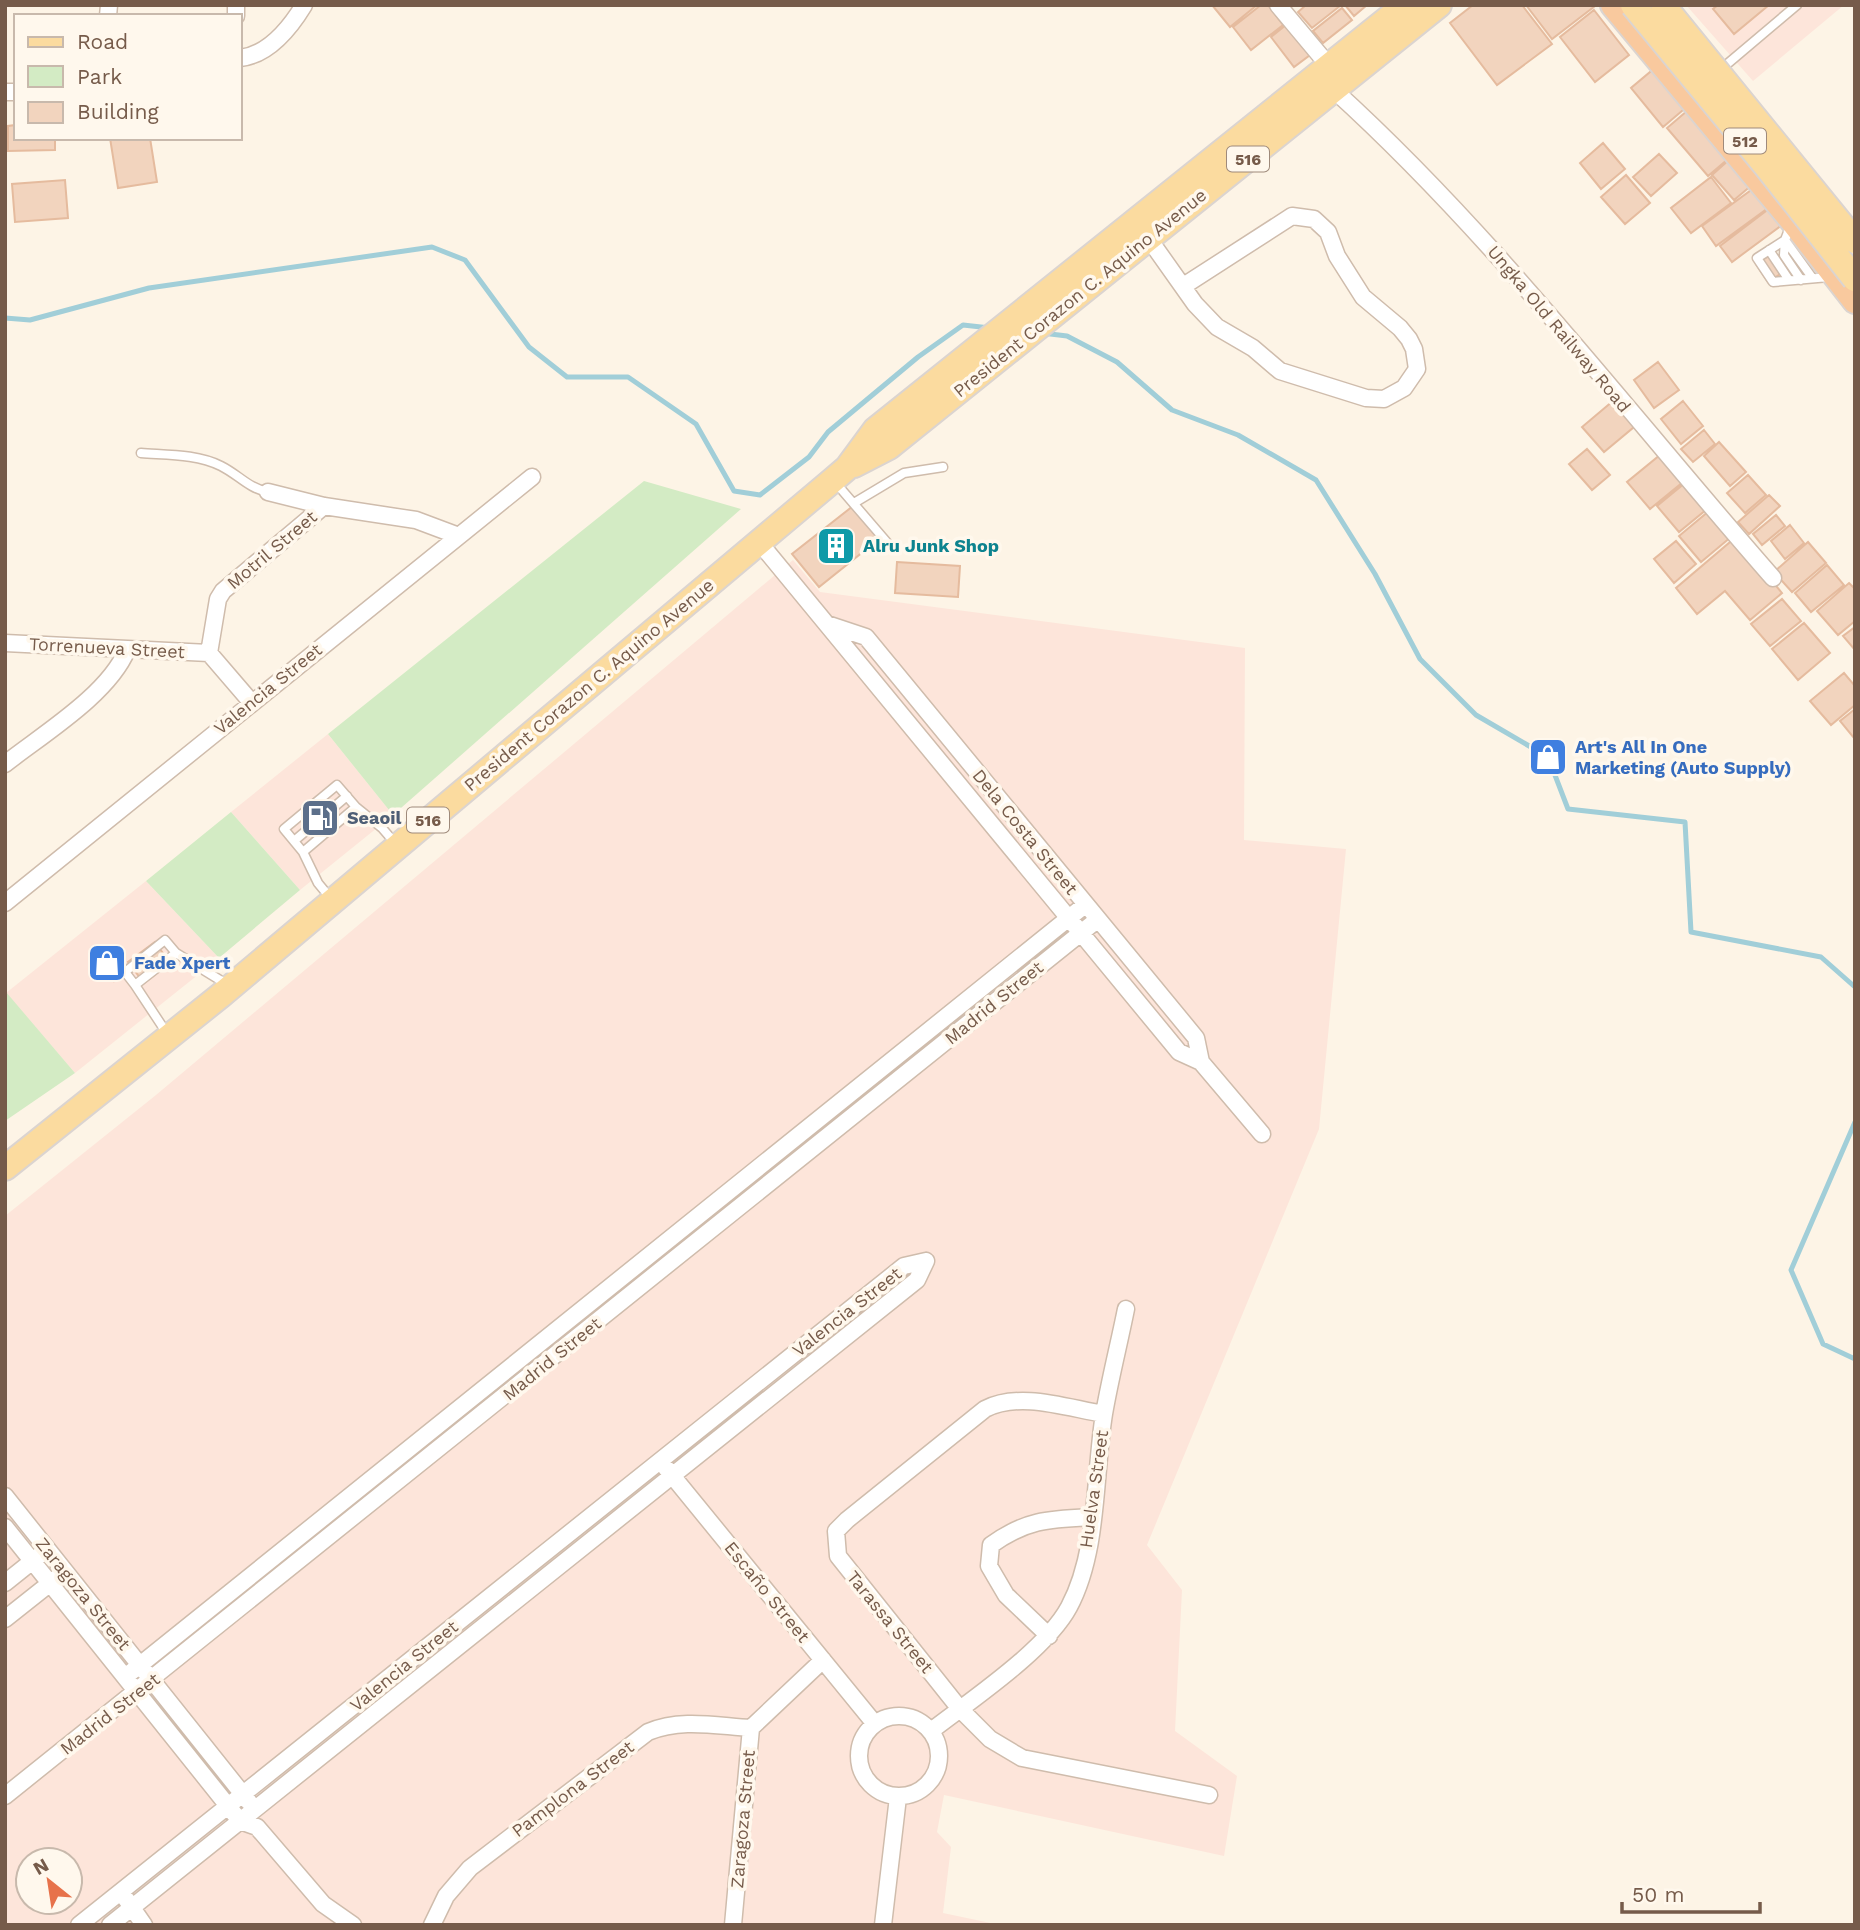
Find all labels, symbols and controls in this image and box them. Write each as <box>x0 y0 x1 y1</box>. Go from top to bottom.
legend <box>14 14 242 140</box>
text: Road <box>77 29 128 54</box>
text: Park <box>77 64 122 89</box>
text: Building <box>77 99 159 124</box>
road number: 512 <box>1724 128 1766 154</box>
road number: 516 <box>1227 146 1269 172</box>
street label: President Corazon C. Aquino Avenue <box>949 184 1210 401</box>
street label: Ungka Old Railway Road <box>1483 241 1635 416</box>
street label: Motril Street <box>223 506 321 593</box>
building icon: Alru Junk Shop <box>815 525 857 567</box>
place label: Alru Junk Shop <box>863 535 999 556</box>
street label: President Corazon C. Aquino Avenue <box>460 574 718 795</box>
street label: Torrenueva Street <box>29 633 186 662</box>
street label: Valencia Street <box>209 638 326 739</box>
shop icon: Art's All In One Marketing (Auto Supply) <box>1527 736 1569 778</box>
place label: Art's All In One Marketing (Auto Supply) <box>1575 736 1792 778</box>
street label: Dela Costa Street <box>968 765 1083 899</box>
fuel station icon: Seaoil <box>299 797 341 839</box>
place label: Seaoil <box>347 807 401 828</box>
road number: 516 <box>407 807 449 832</box>
shop icon: Fade Xpert <box>86 942 128 984</box>
place label: Fade Xpert <box>134 952 230 973</box>
street label: Madrid Street <box>940 956 1047 1049</box>
street label: Valencia Street <box>788 1262 906 1361</box>
street label: Madrid Street <box>498 1312 605 1405</box>
street label: Huelva Street <box>1075 1428 1112 1549</box>
street label: Zaragoza Street <box>32 1533 135 1655</box>
street label: Escaño Street <box>720 1537 815 1647</box>
street label: Tarassa Street <box>843 1566 938 1677</box>
street label: Valencia Street <box>345 1615 462 1716</box>
street label: Madrid Street <box>56 1668 164 1759</box>
street label: Pamplona Street <box>508 1736 638 1841</box>
street label: Zaragoza Street <box>726 1748 759 1889</box>
north arrow <box>14 1846 84 1916</box>
text: N <box>29 1853 53 1880</box>
scale bar <box>1622 1870 1760 1914</box>
text: 50 m <box>1632 1882 1684 1907</box>

